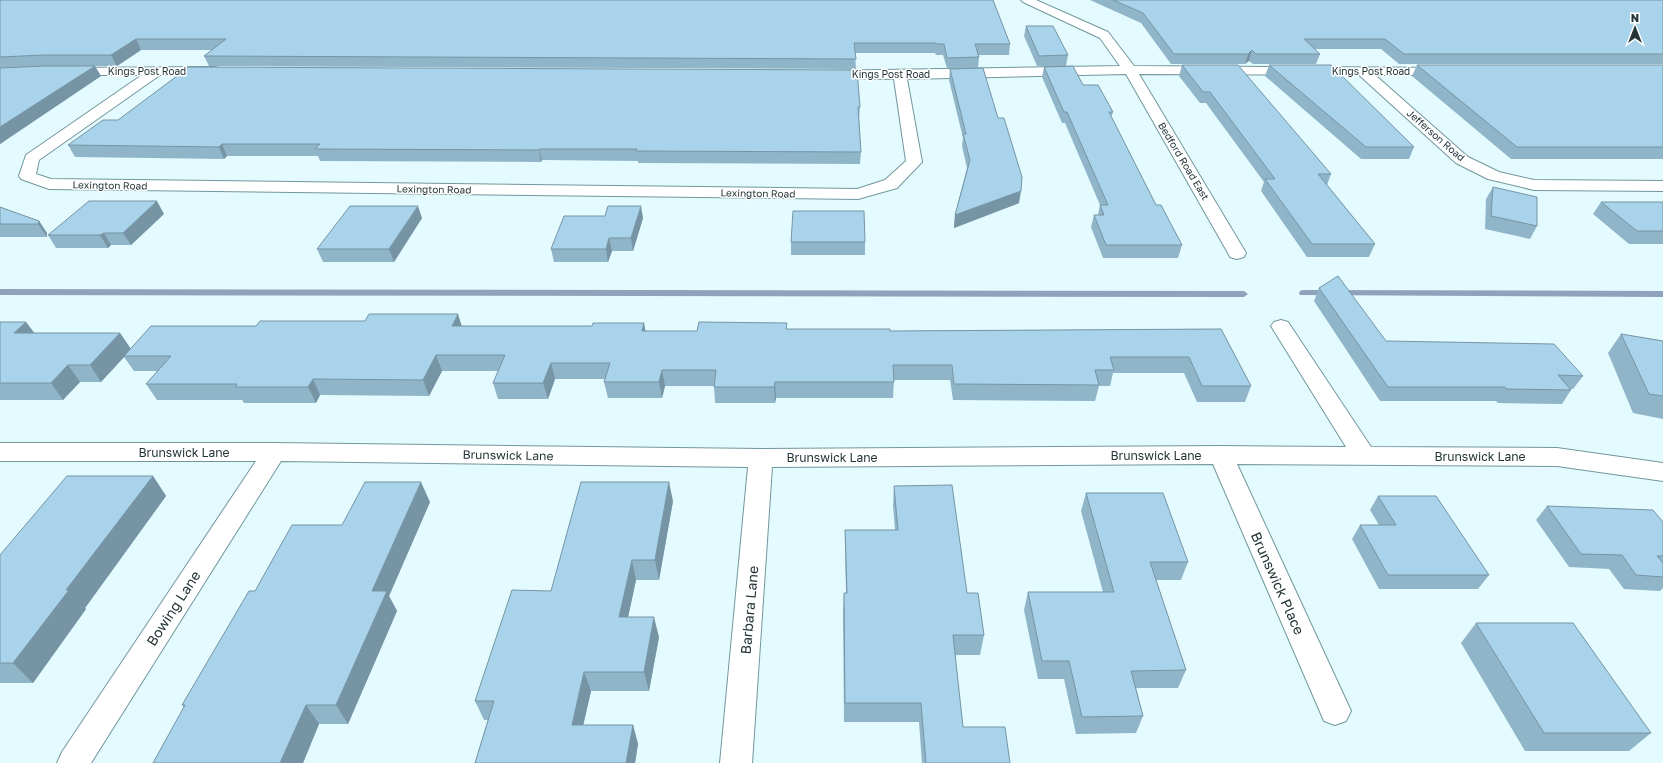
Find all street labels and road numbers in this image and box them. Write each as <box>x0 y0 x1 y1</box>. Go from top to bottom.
street label: Kings Post Road <box>108 65 186 77</box>
street label: Kings Post Road <box>1332 65 1410 77</box>
street label: Kings Post Road <box>852 68 930 80</box>
street label: Jefferson Road <box>1405 107 1467 163</box>
street label: Bedford Road East <box>1156 120 1212 202</box>
street label: Lexington Road <box>72 178 148 192</box>
street label: Lexington Road <box>396 182 472 196</box>
street label: Lexington Road <box>720 186 796 200</box>
street label: Brunswick Lane <box>138 445 230 460</box>
street label: Brunswick Lane <box>462 447 554 463</box>
street label: Brunswick Lane <box>1110 448 1202 463</box>
street label: Brunswick Lane <box>1434 449 1526 464</box>
street label: Brunswick Lane <box>786 450 878 465</box>
street label: Brunswick Place <box>1248 529 1308 637</box>
street label: Barbara Lane <box>737 565 761 655</box>
street label: Bowing Lane <box>142 567 204 649</box>

